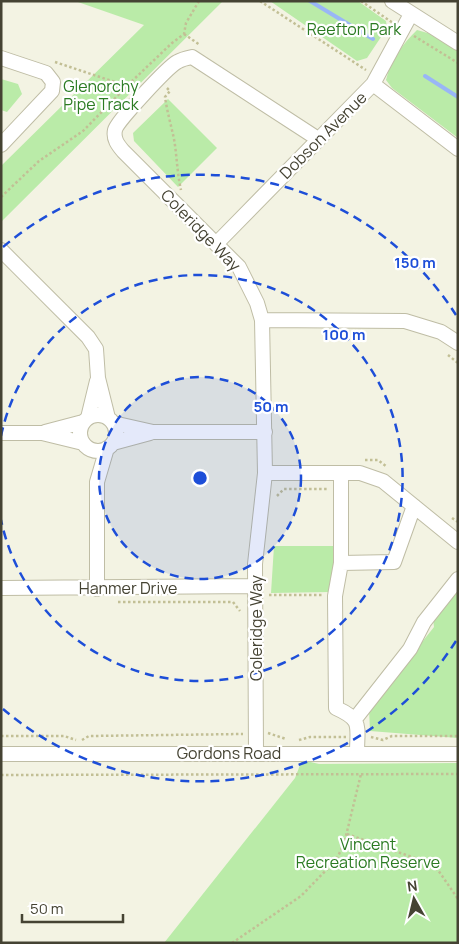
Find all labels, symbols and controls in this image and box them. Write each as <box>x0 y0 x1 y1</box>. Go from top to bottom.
park label: Reefton Park <box>307 18 402 40</box>
park label: Glenorchy Pipe Track <box>63 75 140 115</box>
street label: Dobson Avenue <box>275 87 371 183</box>
street label: Coleridge Way <box>156 184 246 276</box>
text: 150 m <box>394 252 436 273</box>
text: 100 m <box>323 324 365 345</box>
text: 50 m <box>253 396 289 417</box>
centre of rings <box>191 469 209 487</box>
street label: Coleridge Way <box>245 574 267 681</box>
street label: Hanmer Drive <box>79 577 177 599</box>
street label: Gordons Road <box>177 742 281 764</box>
park label: Vincent Recreation Reserve <box>296 833 440 873</box>
north arrow <box>389 874 439 924</box>
text: N <box>406 876 418 896</box>
scale bar <box>22 892 124 924</box>
text: 50 m <box>30 898 64 919</box>

